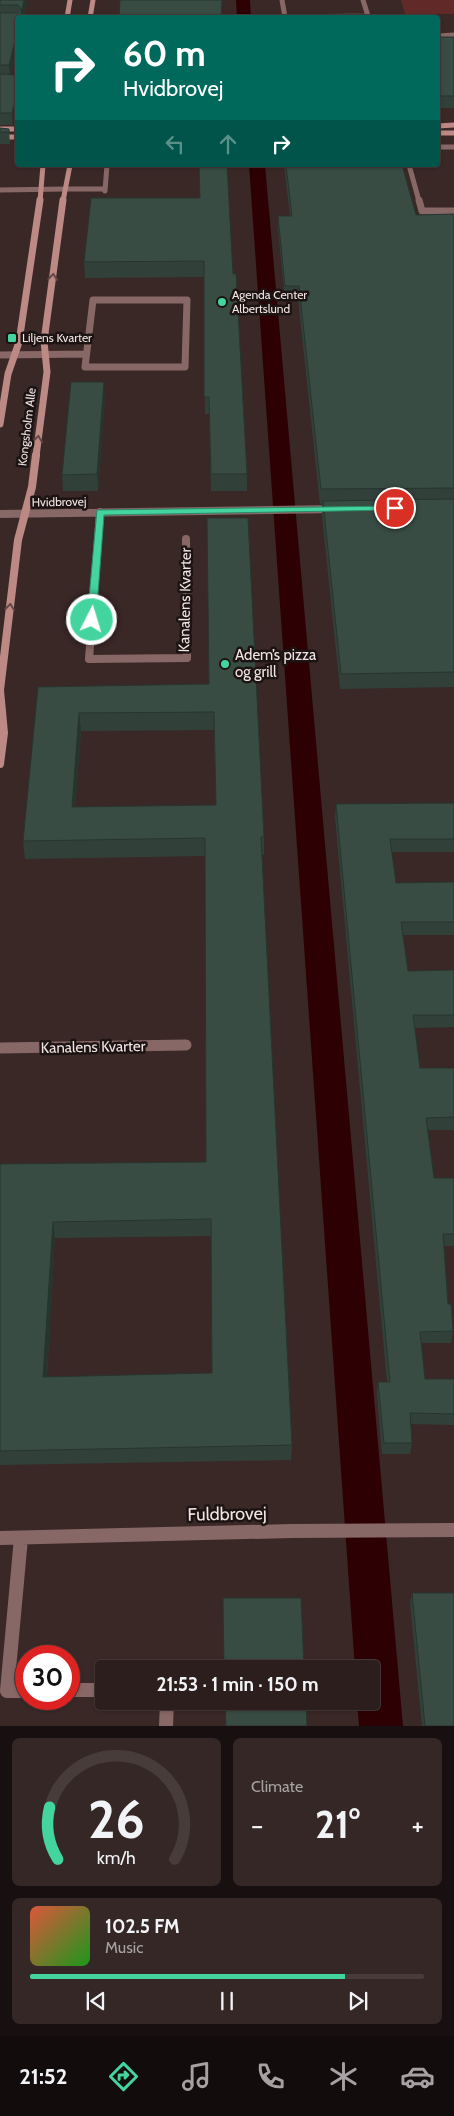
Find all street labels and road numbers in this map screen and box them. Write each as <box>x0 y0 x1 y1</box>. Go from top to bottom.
street label: Kongsholm Alle <box>14 387 39 467</box>
street label: Hvidbrovej <box>31 494 86 509</box>
street label: Kanalens Kvarter <box>175 547 195 653</box>
street label: Kanalens Kvarter <box>40 1037 146 1057</box>
street label: Fuldbrovej <box>187 1502 267 1526</box>

